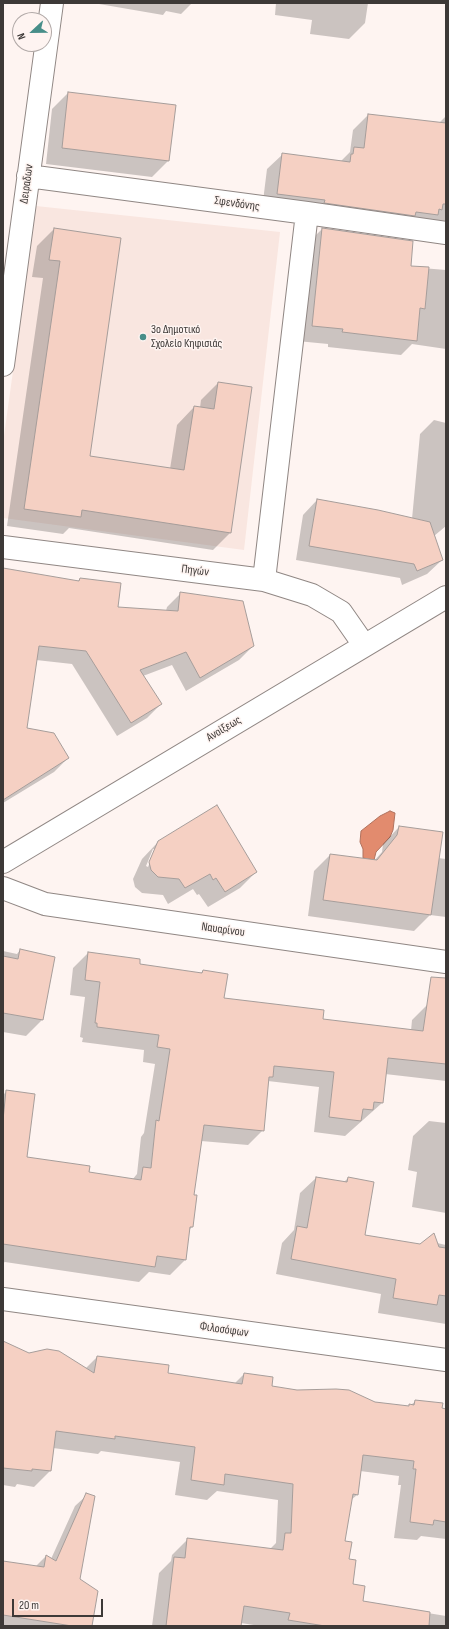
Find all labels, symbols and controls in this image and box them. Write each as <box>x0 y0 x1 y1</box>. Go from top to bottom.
north arrow <box>12 12 52 52</box>
text: N <box>14 31 28 41</box>
street label: Δειραδων <box>17 163 37 205</box>
street label: Σφενδόνης <box>213 194 261 214</box>
place label: 3ο Δημοτικό Σχολείο Κηφισιάς <box>151 323 222 351</box>
marker: 3ο Δημοτικό Σχολείο Κηφισιάς <box>138 332 148 342</box>
street label: Πηγών <box>180 562 210 580</box>
street label: Ανοίξεως <box>204 713 244 745</box>
street label: Ναυαρίνου <box>200 920 246 940</box>
street label: Φιλοσόφων <box>199 1319 249 1341</box>
scale bar <box>14 1591 105 1617</box>
text: 20 m <box>19 1598 39 1613</box>

